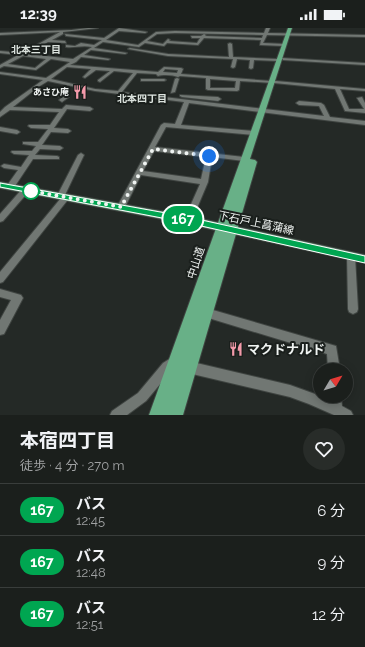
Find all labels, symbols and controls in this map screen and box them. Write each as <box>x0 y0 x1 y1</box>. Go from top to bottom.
text: 12:39 <box>20 5 57 23</box>
district label: 北本三丁目 <box>11 44 61 55</box>
restaurant icon: あさひ庵 <box>72 84 88 100</box>
place label: あさひ庵 <box>33 87 69 97</box>
district label: 北本四丁目 <box>117 93 167 104</box>
your location <box>199 146 219 166</box>
unlabelled marker <box>22 182 40 200</box>
line badge: 167 <box>160 206 206 232</box>
street label: 下石戸上菖蒲線 <box>217 209 295 237</box>
text: 167 <box>171 211 195 227</box>
street label: 中山道 <box>185 245 207 281</box>
restaurant icon: マクドナルド <box>228 341 244 357</box>
place label: マクドナルド <box>247 342 325 357</box>
north arrow <box>313 363 353 403</box>
map controls <box>313 363 353 403</box>
button: heart <box>303 428 345 470</box>
text: 本宿四丁目 <box>20 429 115 451</box>
text: 徒歩 · 4 分 · 270 m <box>20 458 124 473</box>
text: バス <box>76 495 106 513</box>
text: 167 <box>30 502 54 518</box>
text: 6 分 <box>317 502 345 520</box>
text: 12:45 <box>76 513 105 528</box>
text: バス <box>76 547 106 565</box>
text: 167 <box>30 554 54 570</box>
text: 9 分 <box>317 554 345 572</box>
text: 12:48 <box>76 565 106 580</box>
text: バス <box>76 599 106 617</box>
text: 167 <box>30 606 54 622</box>
text: 12 分 <box>312 606 345 624</box>
text: 12:51 <box>76 617 103 632</box>

